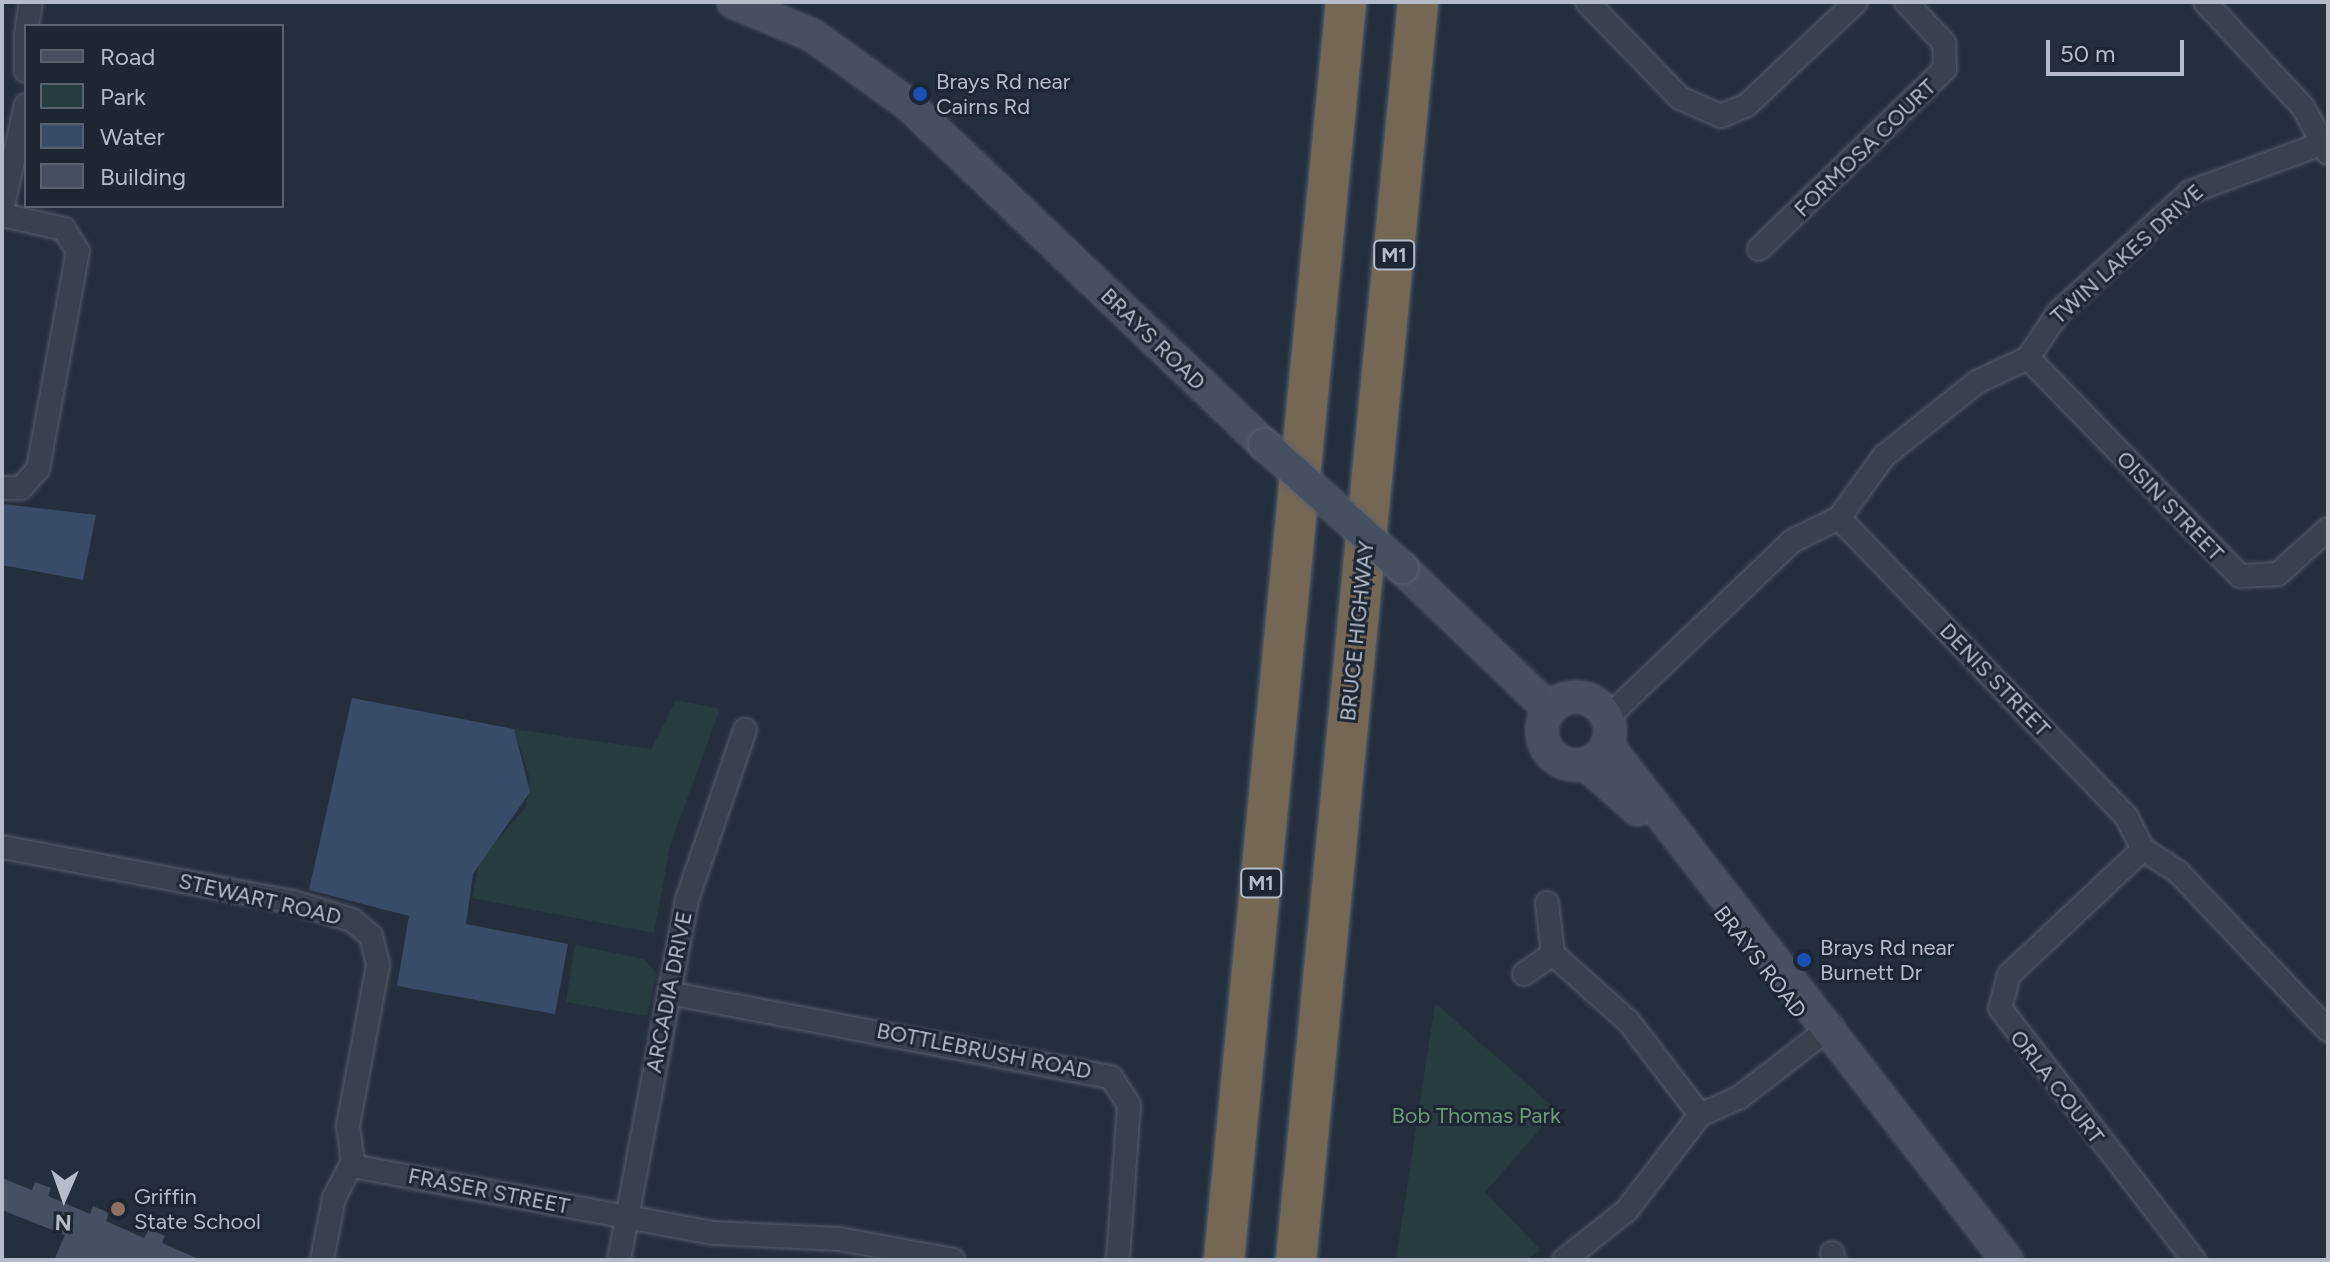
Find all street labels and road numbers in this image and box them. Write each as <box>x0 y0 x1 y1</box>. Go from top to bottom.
street label: FORMOSA COURT <box>1789 74 1941 222</box>
street label: TWIN LAKES DRIVE <box>2045 178 2209 330</box>
road number: M1 <box>1372 239 1416 271</box>
street label: BRAYS ROAD <box>1095 283 1211 395</box>
street label: OISIN STREET <box>2111 446 2229 566</box>
street label: BRUCE HIGHWAY <box>1334 540 1380 722</box>
street label: DENIS STREET <box>1934 618 2056 742</box>
street label: STEWART ROAD <box>176 867 344 931</box>
road number: M1 <box>1239 867 1283 899</box>
street label: BRAYS ROAD <box>1708 901 1812 1023</box>
street label: ARCADIA DRIVE <box>640 909 698 1075</box>
street label: BOTTLEBRUSH ROAD <box>874 1017 1094 1085</box>
street label: ORLA COURT <box>2004 1025 2110 1149</box>
street label: FRASER STREET <box>406 1162 572 1220</box>

